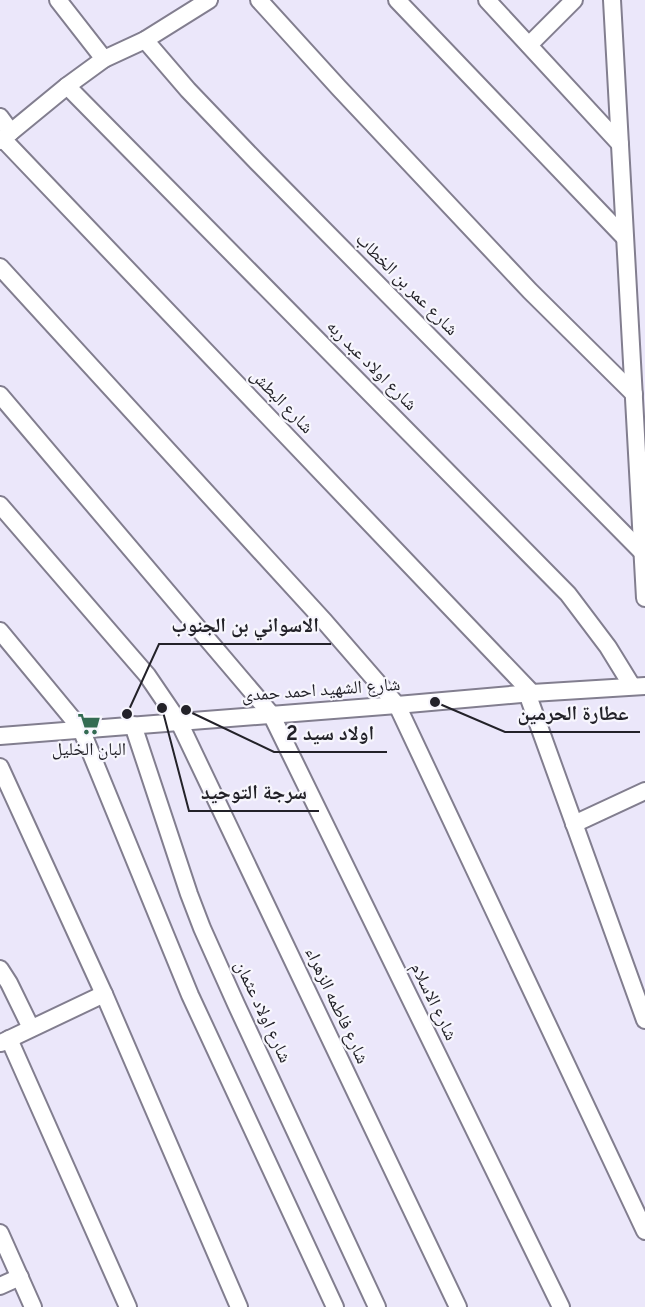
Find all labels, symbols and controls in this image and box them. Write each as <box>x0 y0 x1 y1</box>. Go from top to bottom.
street label: شارع عمر بن الخطاب <box>350 229 462 341</box>
street label: شارع اولاد عبد ربه <box>321 316 421 416</box>
street label: شارع البطش <box>244 365 318 439</box>
callout: الاسواني بن الجنوب <box>159 606 331 644</box>
text: الاسواني بن الجنوب <box>171 614 319 641</box>
street label: شارع الشهيد احمد حمدى <box>241 674 401 708</box>
callout: عطارة الحرمين <box>505 694 640 732</box>
text: عطارة الحرمين <box>518 702 628 728</box>
supermarket icon: البان الخليل <box>76 711 102 737</box>
callout: اولاد سيد 2 <box>274 714 387 752</box>
text: اولاد سيد 2 <box>286 722 374 748</box>
place label: البان الخليل <box>52 739 126 762</box>
callout: سرجة التوحيد <box>189 773 319 811</box>
text: سرجة التوحيد <box>201 781 307 807</box>
street label: شارع فاطمه الزهراء <box>299 944 373 1068</box>
street label: شارع اولاد عثمان <box>228 957 296 1067</box>
street label: شارع الاسلام <box>404 959 462 1045</box>

